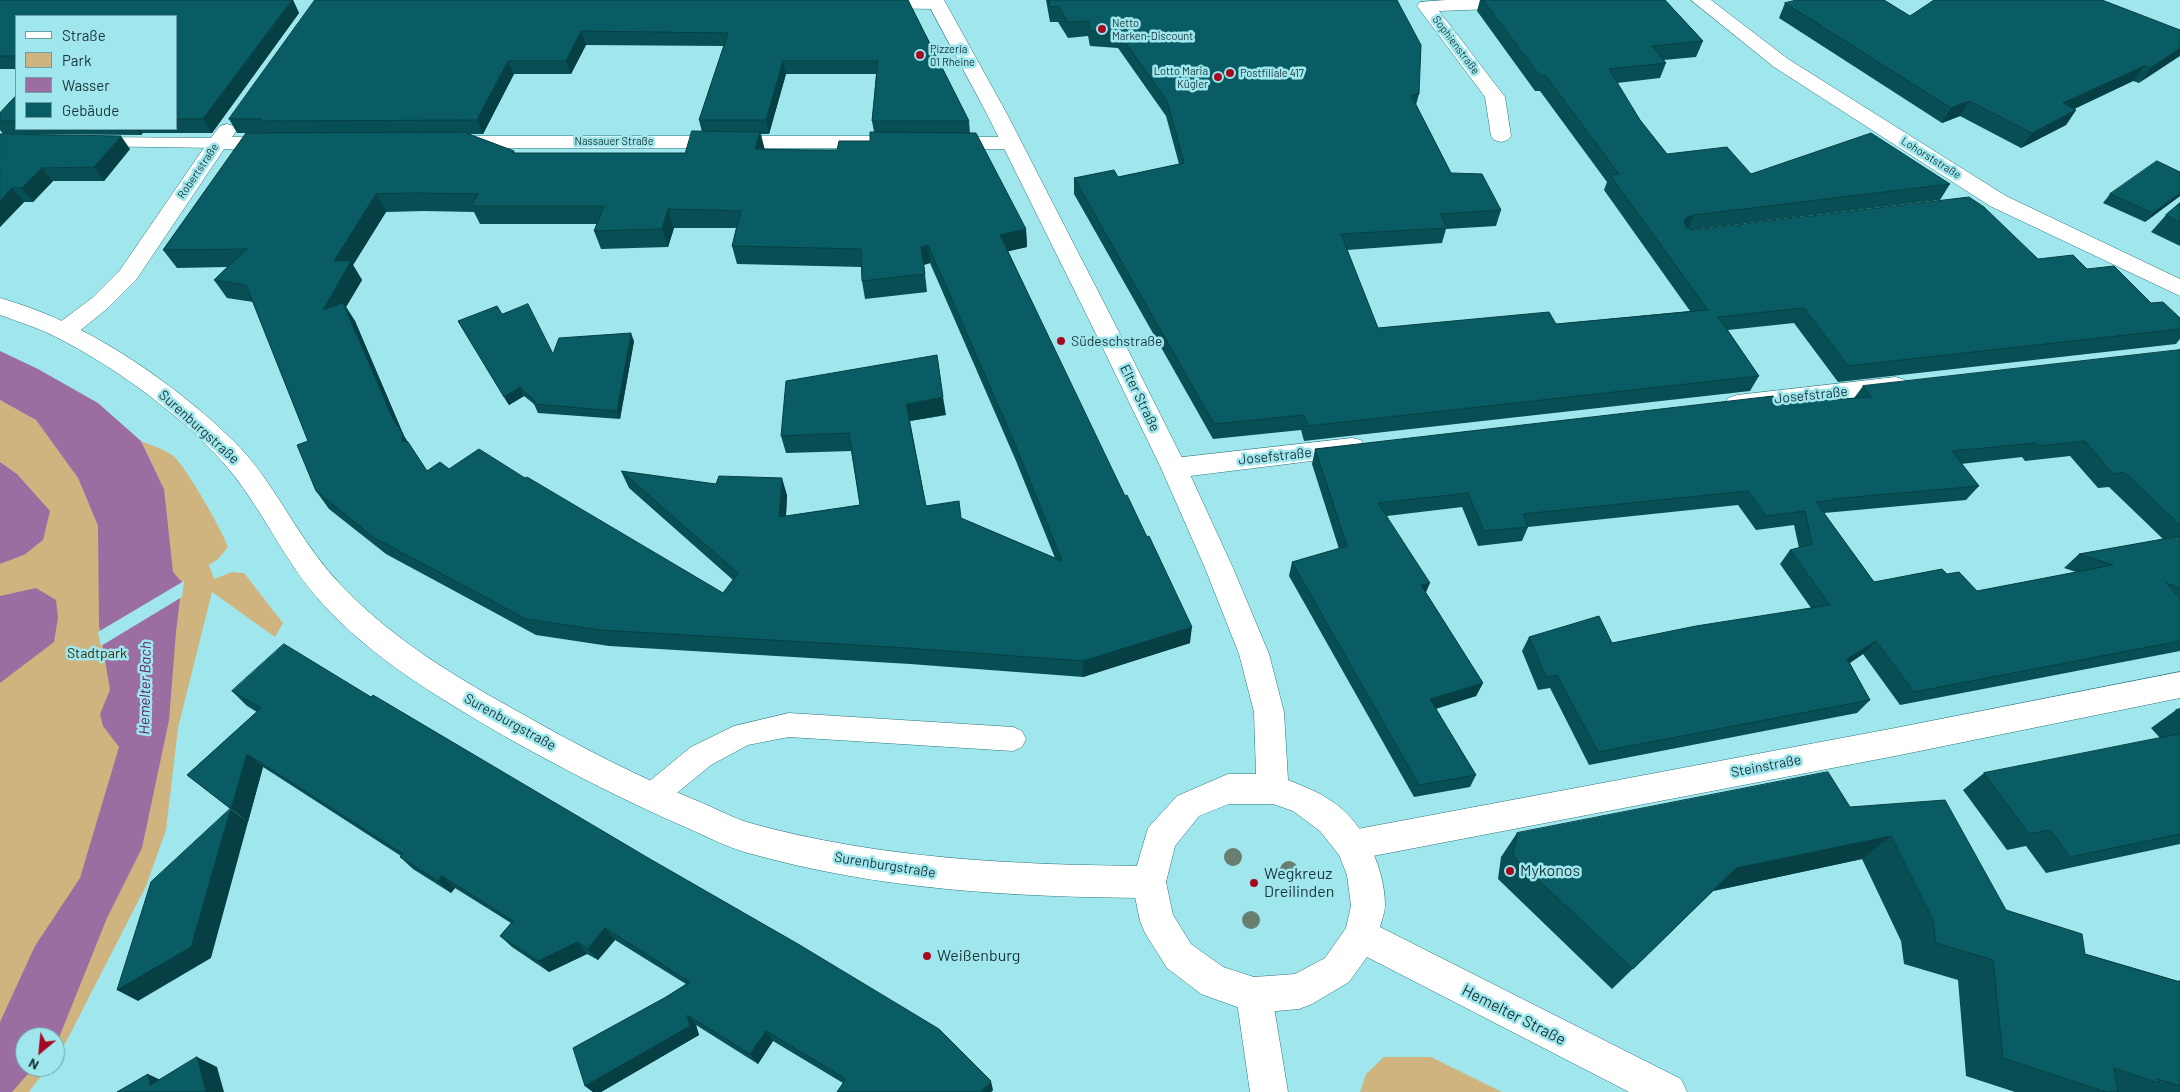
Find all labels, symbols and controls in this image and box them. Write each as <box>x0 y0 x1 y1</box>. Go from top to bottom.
street label: Sophienstraße <box>1430 13 1482 77</box>
legend <box>15 15 178 130</box>
place label: Netto Marken-Discount <box>1112 16 1193 42</box>
marker: Netto Marken-Discount <box>1096 23 1108 35</box>
text: Straße <box>62 26 106 44</box>
place label: Pizzeria 01 Rheine <box>930 42 975 68</box>
marker: Pizzeria 01 Rheine <box>914 49 926 61</box>
text: Park <box>62 51 91 69</box>
place label: Lotto Maria Kügler <box>1154 64 1208 90</box>
place label: Postfiliale 417 <box>1240 66 1304 80</box>
marker: Postfiliale 417 <box>1224 67 1236 79</box>
marker: Lotto Maria Kügler <box>1212 71 1224 83</box>
text: Wasser <box>62 76 110 94</box>
text: Gebäude <box>62 101 119 119</box>
street label: Nassauer Straße <box>574 134 654 148</box>
street label: Lohorststraße <box>1899 134 1963 182</box>
street label: Robertstraße <box>175 141 221 201</box>
place label: Südeschstraße <box>1071 333 1163 349</box>
marker: Südeschstraße <box>1055 335 1067 347</box>
street label: Elter Straße <box>1117 362 1163 434</box>
street label: Josefstraße <box>1773 383 1849 407</box>
street label: Surenburgstraße <box>155 386 243 468</box>
street label: Josefstraße <box>1237 444 1313 468</box>
water label: Hemelter Bach <box>135 641 155 735</box>
park label: Stadtpark <box>67 645 127 661</box>
street label: Surenburgstraße <box>461 690 559 754</box>
street label: Steinstraße <box>1730 751 1802 781</box>
street label: Surenburgstraße <box>833 849 937 881</box>
place label: Mykonos <box>1520 861 1580 881</box>
place label: Wegkreuz Dreilinden <box>1264 864 1334 902</box>
marker: Mykonos <box>1504 865 1516 877</box>
marker: Wegkreuz Dreilinden <box>1248 877 1260 889</box>
place label: Weißenburg <box>937 946 1020 966</box>
marker: Weißenburg <box>921 950 933 962</box>
street label: Hemelter Straße <box>1459 981 1569 1049</box>
north arrow <box>15 1027 65 1077</box>
text: N <box>25 1055 41 1074</box>

